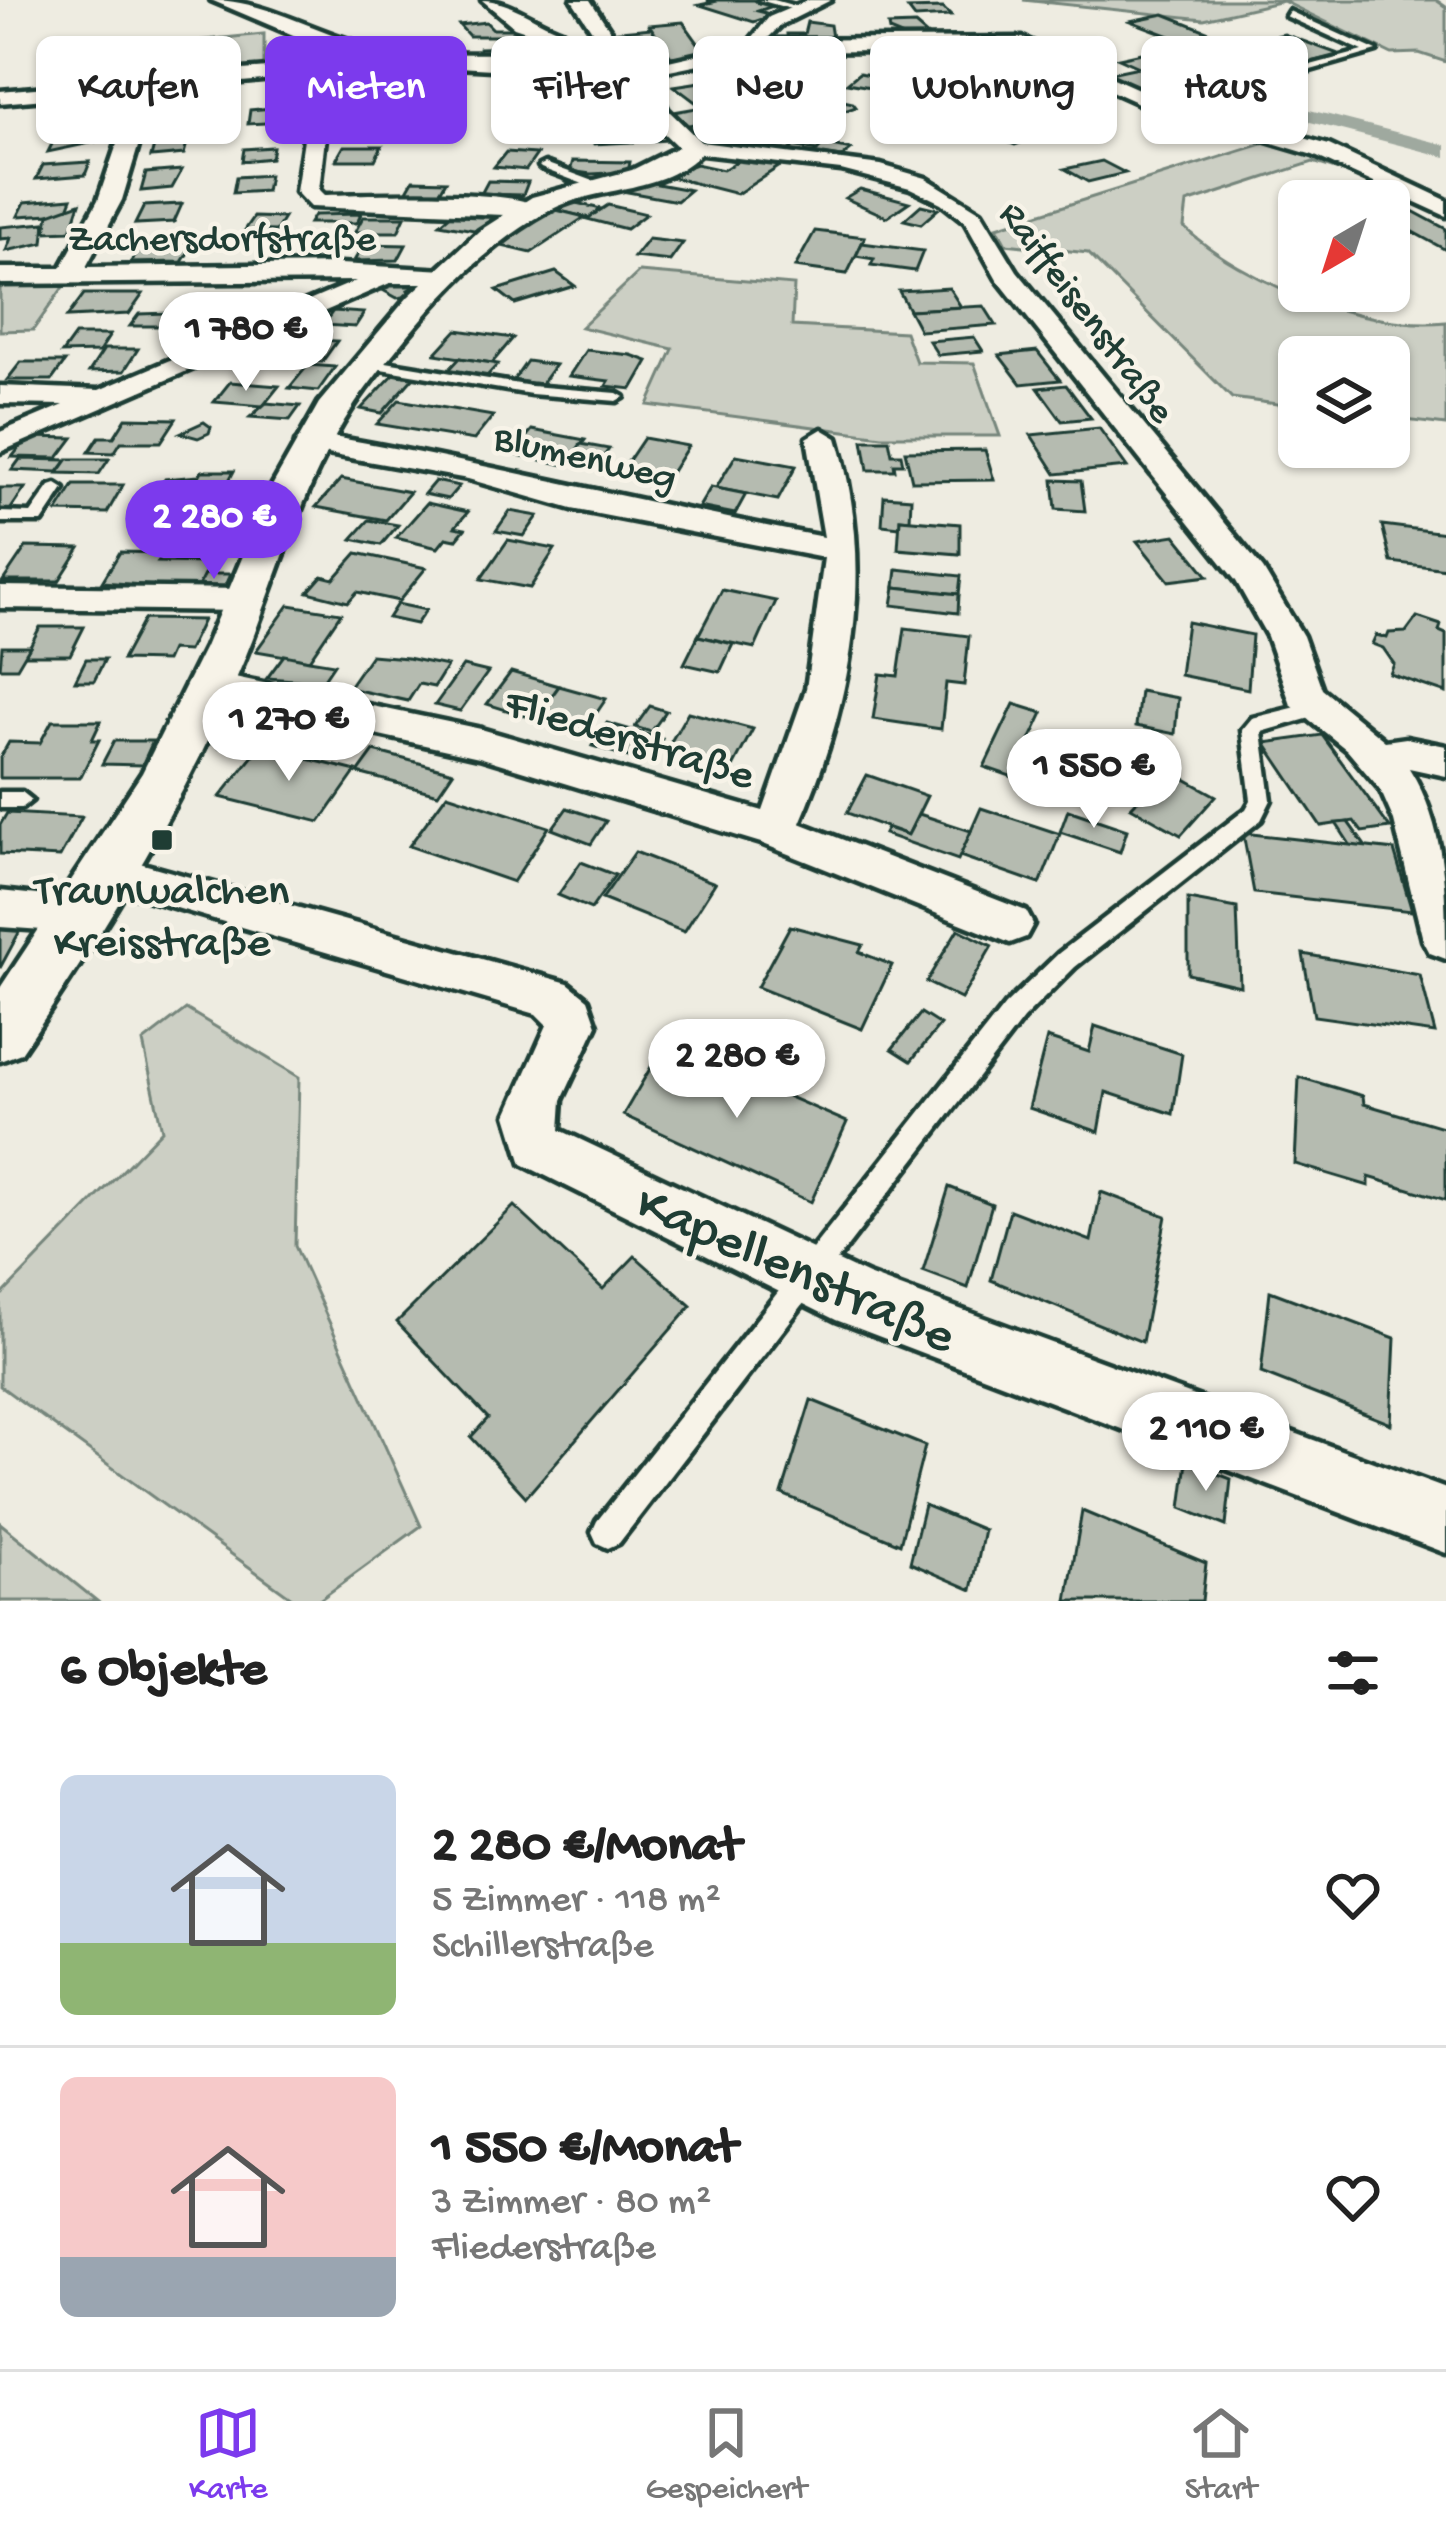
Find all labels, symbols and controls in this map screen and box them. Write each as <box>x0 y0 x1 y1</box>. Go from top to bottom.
chip: Kaufen <box>36 36 241 144</box>
chip: Mieten <box>265 36 467 144</box>
chip: Filter <box>491 36 669 144</box>
chip: Neu <box>693 36 846 144</box>
chip: Wohnung <box>870 36 1117 144</box>
chip: Haus <box>1141 36 1308 144</box>
north arrow <box>1278 180 1410 312</box>
map controls <box>1278 180 1410 468</box>
street label: Raiffeisenstraße <box>986 194 1183 435</box>
street label: Zachersdorfstraße <box>68 219 377 265</box>
pin: 1 780 € <box>135 292 357 394</box>
text: 1 780 € <box>185 308 307 354</box>
button: layers <box>1278 336 1410 468</box>
street label: Blumenweg <box>488 417 680 504</box>
pin: 2 280 € <box>103 480 325 582</box>
text: 2 280 € <box>152 496 276 542</box>
street label: Fliederstraße <box>497 679 761 805</box>
pin: 1 270 € <box>178 682 400 784</box>
text: 1 270 € <box>230 698 348 744</box>
pin: 1 550 € <box>983 729 1205 831</box>
text: 1 550 € <box>1034 745 1154 791</box>
marker: Traunwalchen Kreisstraße <box>149 827 175 853</box>
place label: Traunwalchen Kreisstraße <box>32 867 289 972</box>
pin: 2 280 € <box>626 1019 848 1121</box>
text: 2 280 € <box>675 1035 799 1081</box>
street label: Kapellenstraße <box>625 1174 965 1373</box>
pin: 2 110 € <box>1095 1392 1317 1494</box>
text: 2 110 € <box>1149 1408 1263 1454</box>
icon: filters <box>1320 1640 1386 1706</box>
text: 6 Objekte <box>60 1643 267 1703</box>
text: 2 280 €/Monat <box>432 1819 741 1879</box>
icon: home <box>156 1823 300 1967</box>
icon: heart <box>1320 1862 1386 1928</box>
text: 5 Zimmer · 118 m² <box>432 1879 721 1925</box>
text: Schillerstraße <box>432 1925 653 1971</box>
text: 1 550 €/Monat <box>432 2121 737 2181</box>
icon: home <box>156 2125 300 2269</box>
icon: heart <box>1320 2164 1386 2230</box>
text: 3 Zimmer · 80 m² <box>432 2181 711 2227</box>
text: Fliederstraße <box>432 2227 656 2273</box>
tab: Karte <box>189 2400 268 2510</box>
tab: Gespeichert <box>645 2400 807 2510</box>
tab: Start <box>1185 2400 1257 2510</box>

